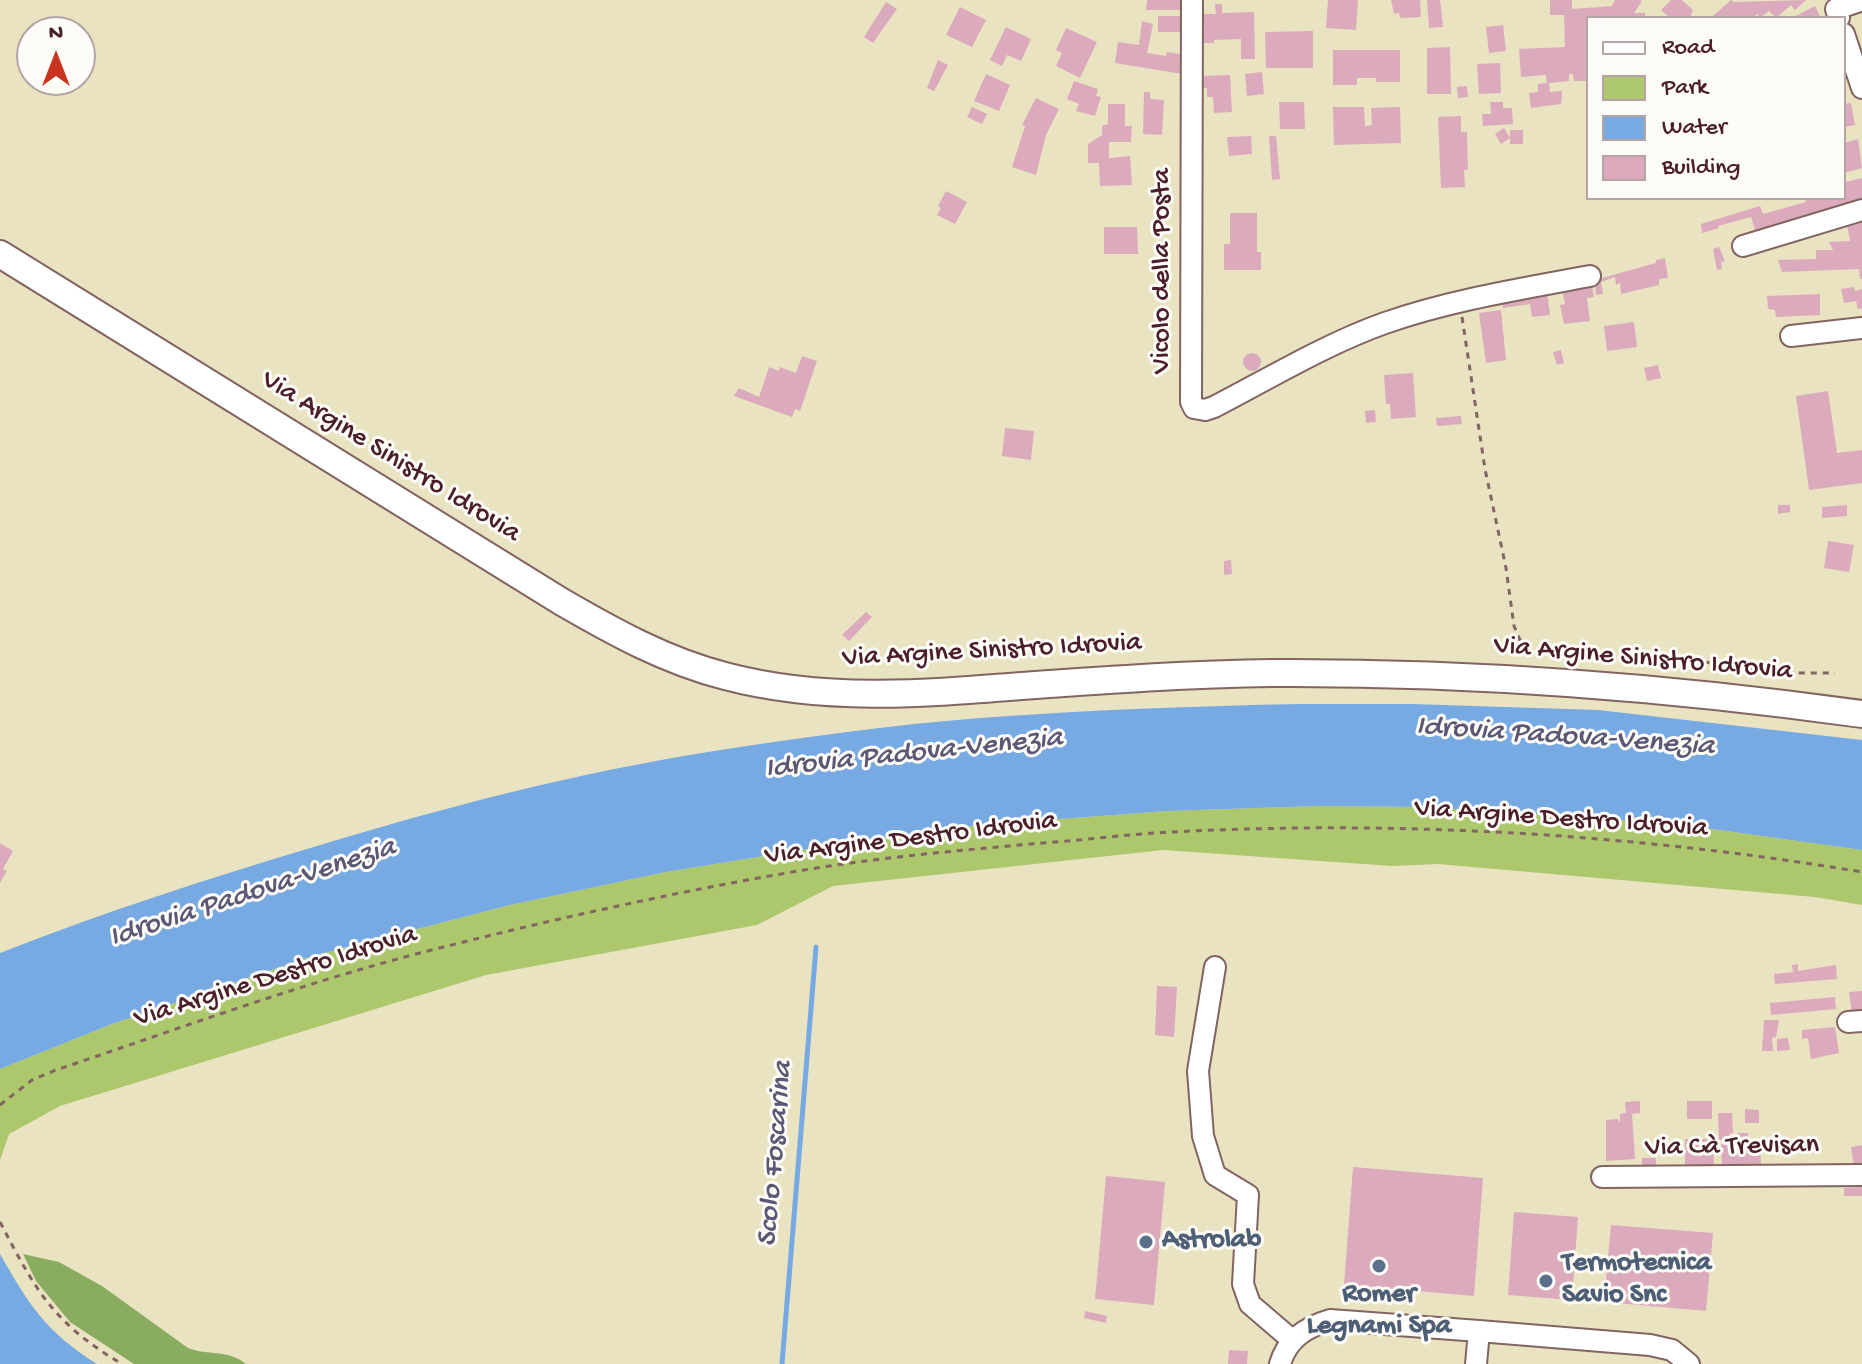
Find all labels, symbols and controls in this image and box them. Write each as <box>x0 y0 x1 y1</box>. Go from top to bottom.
north arrow <box>16 16 96 96</box>
legend <box>1586 16 1846 200</box>
text: N <box>49 21 63 47</box>
text: Road <box>1662 34 1714 63</box>
text: Park <box>1662 74 1708 103</box>
text: Water <box>1662 114 1726 143</box>
text: Building <box>1662 154 1740 183</box>
street label: Vicolo della Posta <box>1147 168 1181 374</box>
street label: Via Argine Sinistro Idrovia <box>254 364 526 552</box>
street label: Via Argine Sinistro Idrovia <box>842 627 1142 677</box>
street label: Via Argine Sinistro Idrovia <box>1492 630 1794 690</box>
water label: Idrovia Padova-Venezia <box>1415 710 1715 766</box>
water label: Idrovia Padova-Venezia <box>764 722 1064 788</box>
street label: Via Argine Destro Idrovia <box>1413 793 1709 847</box>
street label: Via Argine Destro Idrovia <box>763 805 1059 875</box>
water label: Idrovia Padova-Venezia <box>106 831 400 957</box>
street label: Via Argine Destro Idrovia <box>131 919 421 1037</box>
water label: Scolo Foscarina <box>751 1060 803 1248</box>
street label: Via Cà Trevisan <box>1645 1130 1819 1166</box>
place label: Astrolab <box>1162 1225 1261 1259</box>
marker: Astrolab <box>1137 1233 1155 1251</box>
place label: Termotecnica Savio Snc <box>1562 1248 1711 1314</box>
marker: Romer Legnami Spa <box>1370 1257 1388 1275</box>
marker: Termotecnica Savio Snc <box>1537 1272 1555 1290</box>
place label: Romer Legnami Spa <box>1307 1279 1451 1345</box>

